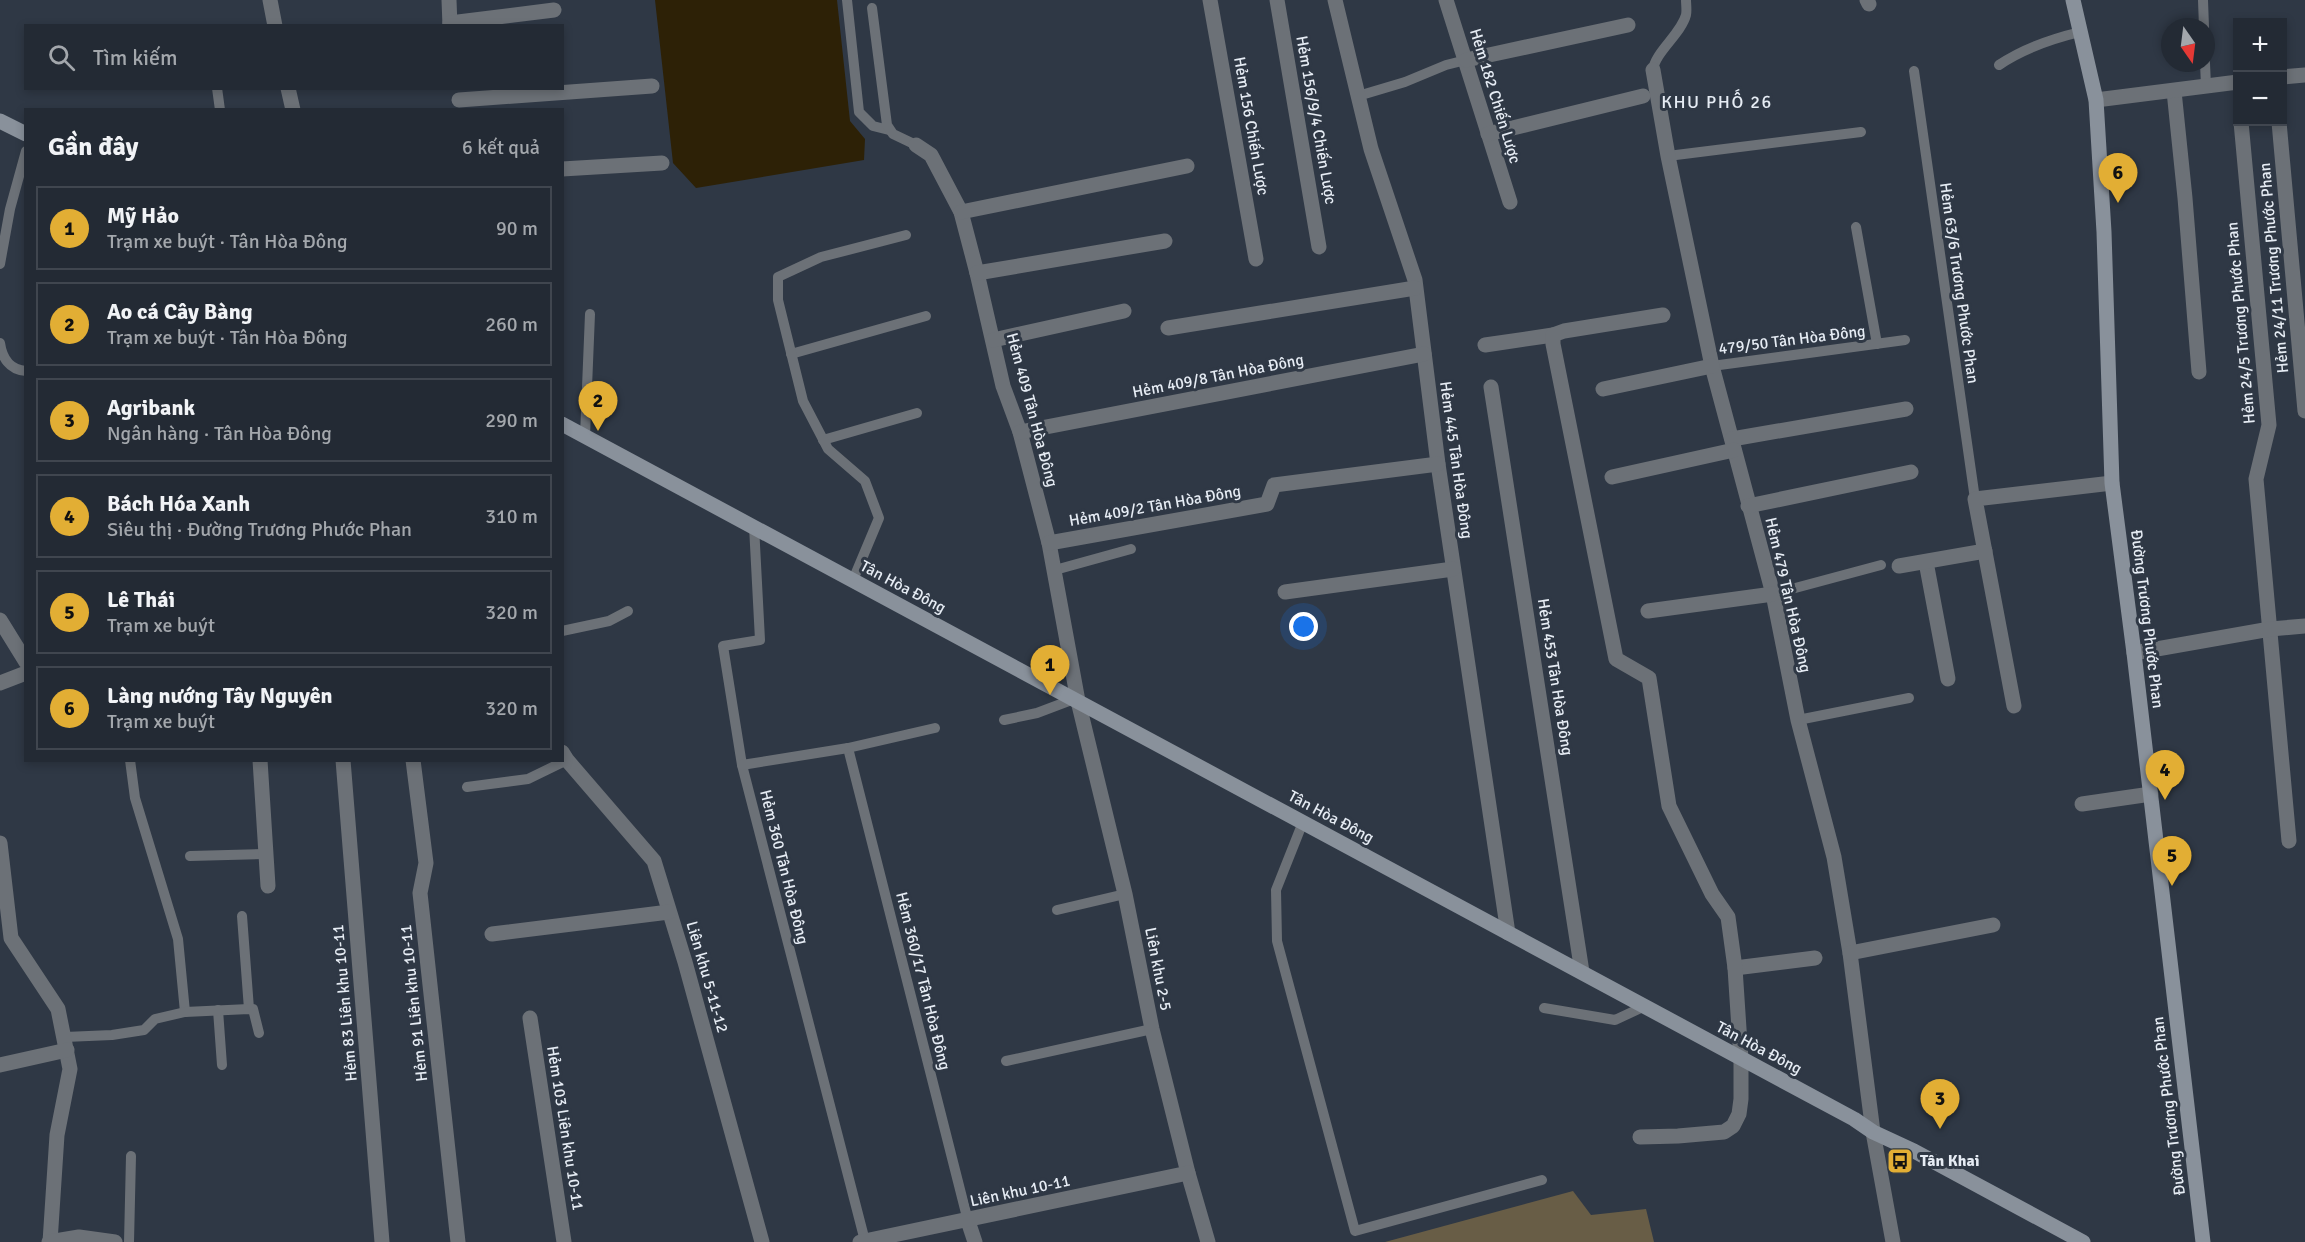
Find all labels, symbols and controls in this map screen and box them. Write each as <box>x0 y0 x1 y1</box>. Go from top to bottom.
north arrow <box>2161 18 2215 72</box>
map controls <box>2233 18 2287 126</box>
button: + <box>2233 18 2287 72</box>
search box <box>24 24 564 90</box>
street label: Hẻm 182 Chiến Lược <box>1465 26 1525 166</box>
street label: Hẻm 156/9/4 Chiến Lược <box>1291 34 1341 206</box>
icon: search <box>45 41 78 74</box>
text: Tìm kiếm <box>93 44 178 71</box>
street label: Hẻm 156 Chiến Lược <box>1229 55 1273 197</box>
button: − <box>2233 72 2287 126</box>
district label: KHU PHỐ 26 <box>1661 88 1773 113</box>
text: Gần đây <box>48 131 138 163</box>
text: 6 kết quả <box>462 135 540 160</box>
pin: 6 <box>2098 154 2138 203</box>
street label: Hẻm 24/11 Trương Phước Phan <box>2255 162 2293 374</box>
street label: Hẻm 63/6 Trương Phước Phan <box>1935 181 1983 385</box>
text: Mỹ Hảo <box>107 202 179 229</box>
text: 1 <box>64 216 75 241</box>
text: 90 m <box>496 216 538 241</box>
street label: Hẻm 24/5 Trương Phước Phan <box>2222 221 2260 425</box>
text: Trạm xe buýt · Tân Hòa Đông <box>107 229 348 254</box>
text: Ao cá Cây Bàng <box>107 298 252 325</box>
text: 2 <box>64 312 75 337</box>
text: 260 m <box>485 312 538 337</box>
street label: 479/50 Tân Hòa Đông <box>1717 321 1867 359</box>
text: Trạm xe buýt · Tân Hòa Đông <box>107 325 348 350</box>
street label: Hẻm 409 Tân Hòa Đông <box>1002 331 1062 489</box>
street label: Hẻm 409/8 Tân Hòa Đông <box>1131 350 1305 402</box>
street label: Hẻm 445 Tân Hòa Đông <box>1435 380 1477 540</box>
pin: 2 <box>578 382 618 431</box>
text: Agribank <box>107 394 195 421</box>
text: 3 <box>64 408 75 433</box>
text: 290 m <box>485 408 538 433</box>
text: Ngân hàng · Tân Hòa Đông <box>107 421 332 446</box>
street label: Hẻm 409/2 Tân Hòa Đông <box>1067 481 1243 531</box>
text: Bách Hóa Xanh <box>107 490 250 517</box>
text: 4 <box>64 504 75 529</box>
text: 310 m <box>485 504 538 529</box>
street label: Hẻm 479 Tân Hòa Đông <box>1760 515 1816 675</box>
text: Siêu thị · Đường Trương Phước Phan <box>107 517 412 542</box>
street label: Đường Trương Phước Phan <box>2126 528 2168 710</box>
street label: Tân Hòa Đông <box>857 556 949 618</box>
text: Lê Thái <box>107 586 175 613</box>
street label: Hẻm 453 Tân Hòa Đông <box>1533 597 1577 757</box>
text: 5 <box>64 600 75 625</box>
text: 320 m <box>485 600 538 625</box>
your location <box>1289 612 1318 641</box>
text: Trạm xe buýt <box>107 613 215 638</box>
pin: 1 <box>1030 646 1070 695</box>
text: Làng nướng Tây Nguyên <box>107 682 333 709</box>
text: 6 <box>64 696 75 721</box>
text: 320 m <box>485 696 538 721</box>
text: Trạm xe buýt <box>107 709 215 734</box>
pin: 4 <box>2146 750 2184 800</box>
street label: Tân Hòa Đông <box>1285 786 1377 848</box>
street label: Hẻm 360 Tân Hòa Đông <box>755 788 813 946</box>
pin: 5 <box>2152 836 2192 886</box>
street label: Hẻm 360/17 Tân Hòa Đông <box>891 890 955 1072</box>
street label: Liên khu 5-11-12 <box>681 919 733 1035</box>
street label: Hẻm 83 Liên khu 10-11 <box>328 924 362 1082</box>
street label: Hẻm 91 Liên khu 10-11 <box>396 924 432 1082</box>
street label: Liên khu 2-5 <box>1140 926 1176 1012</box>
street label: Đường Trương Phước Phan <box>2148 1015 2190 1197</box>
street label: Tân Hòa Đông <box>1713 1017 1805 1079</box>
street label: Hẻm 103 Liên khu 10-11 <box>542 1044 588 1212</box>
pin: 3 <box>1920 1080 1960 1129</box>
bus stop icon: Tân Khai <box>1885 1146 1915 1176</box>
place label: Tân Khai <box>1920 1151 1980 1171</box>
street label: Liên khu 10-11 <box>968 1171 1072 1211</box>

